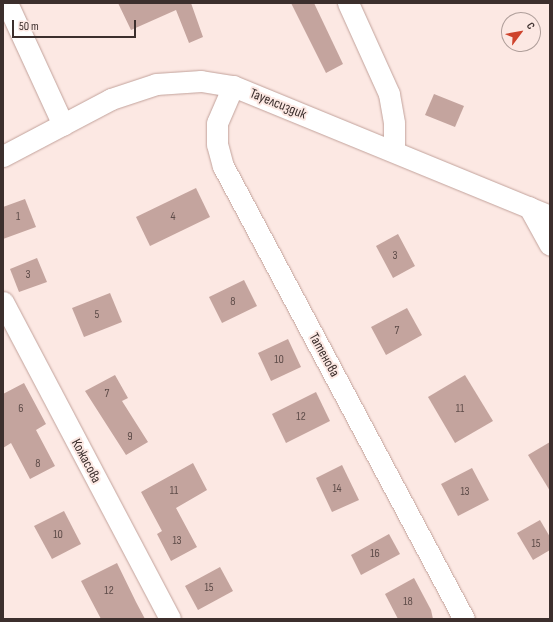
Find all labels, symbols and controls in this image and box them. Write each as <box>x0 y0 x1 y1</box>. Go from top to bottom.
scale bar <box>14 12 138 38</box>
north arrow <box>501 12 541 52</box>
text: 50 m <box>19 19 39 34</box>
text: С <box>524 20 538 32</box>
street label: Тауелсиздик <box>247 85 309 123</box>
house number: 1 <box>16 210 20 224</box>
house number: 4 <box>170 210 176 224</box>
house number: 3 <box>392 249 398 263</box>
house number: 3 <box>25 268 31 282</box>
house number: 8 <box>230 295 236 309</box>
house number: 5 <box>95 308 99 322</box>
house number: 7 <box>395 324 399 338</box>
street label: Татенова <box>305 330 343 380</box>
house number: 10 <box>274 353 284 367</box>
house number: 7 <box>105 387 109 401</box>
house number: 6 <box>18 402 24 416</box>
house number: 11 <box>456 402 464 416</box>
house number: 12 <box>296 410 306 424</box>
house number: 9 <box>127 430 133 444</box>
street label: Кожасова <box>67 436 105 486</box>
house number: 8 <box>35 457 41 471</box>
house number: 14 <box>332 482 342 496</box>
house number: 11 <box>170 484 178 498</box>
house number: 13 <box>460 485 470 499</box>
house number: 10 <box>53 528 63 542</box>
house number: 13 <box>172 534 182 548</box>
house number: 15 <box>531 537 541 551</box>
house number: 16 <box>370 547 380 561</box>
house number: 15 <box>204 581 214 595</box>
house number: 12 <box>104 584 114 598</box>
house number: 18 <box>403 595 413 609</box>

